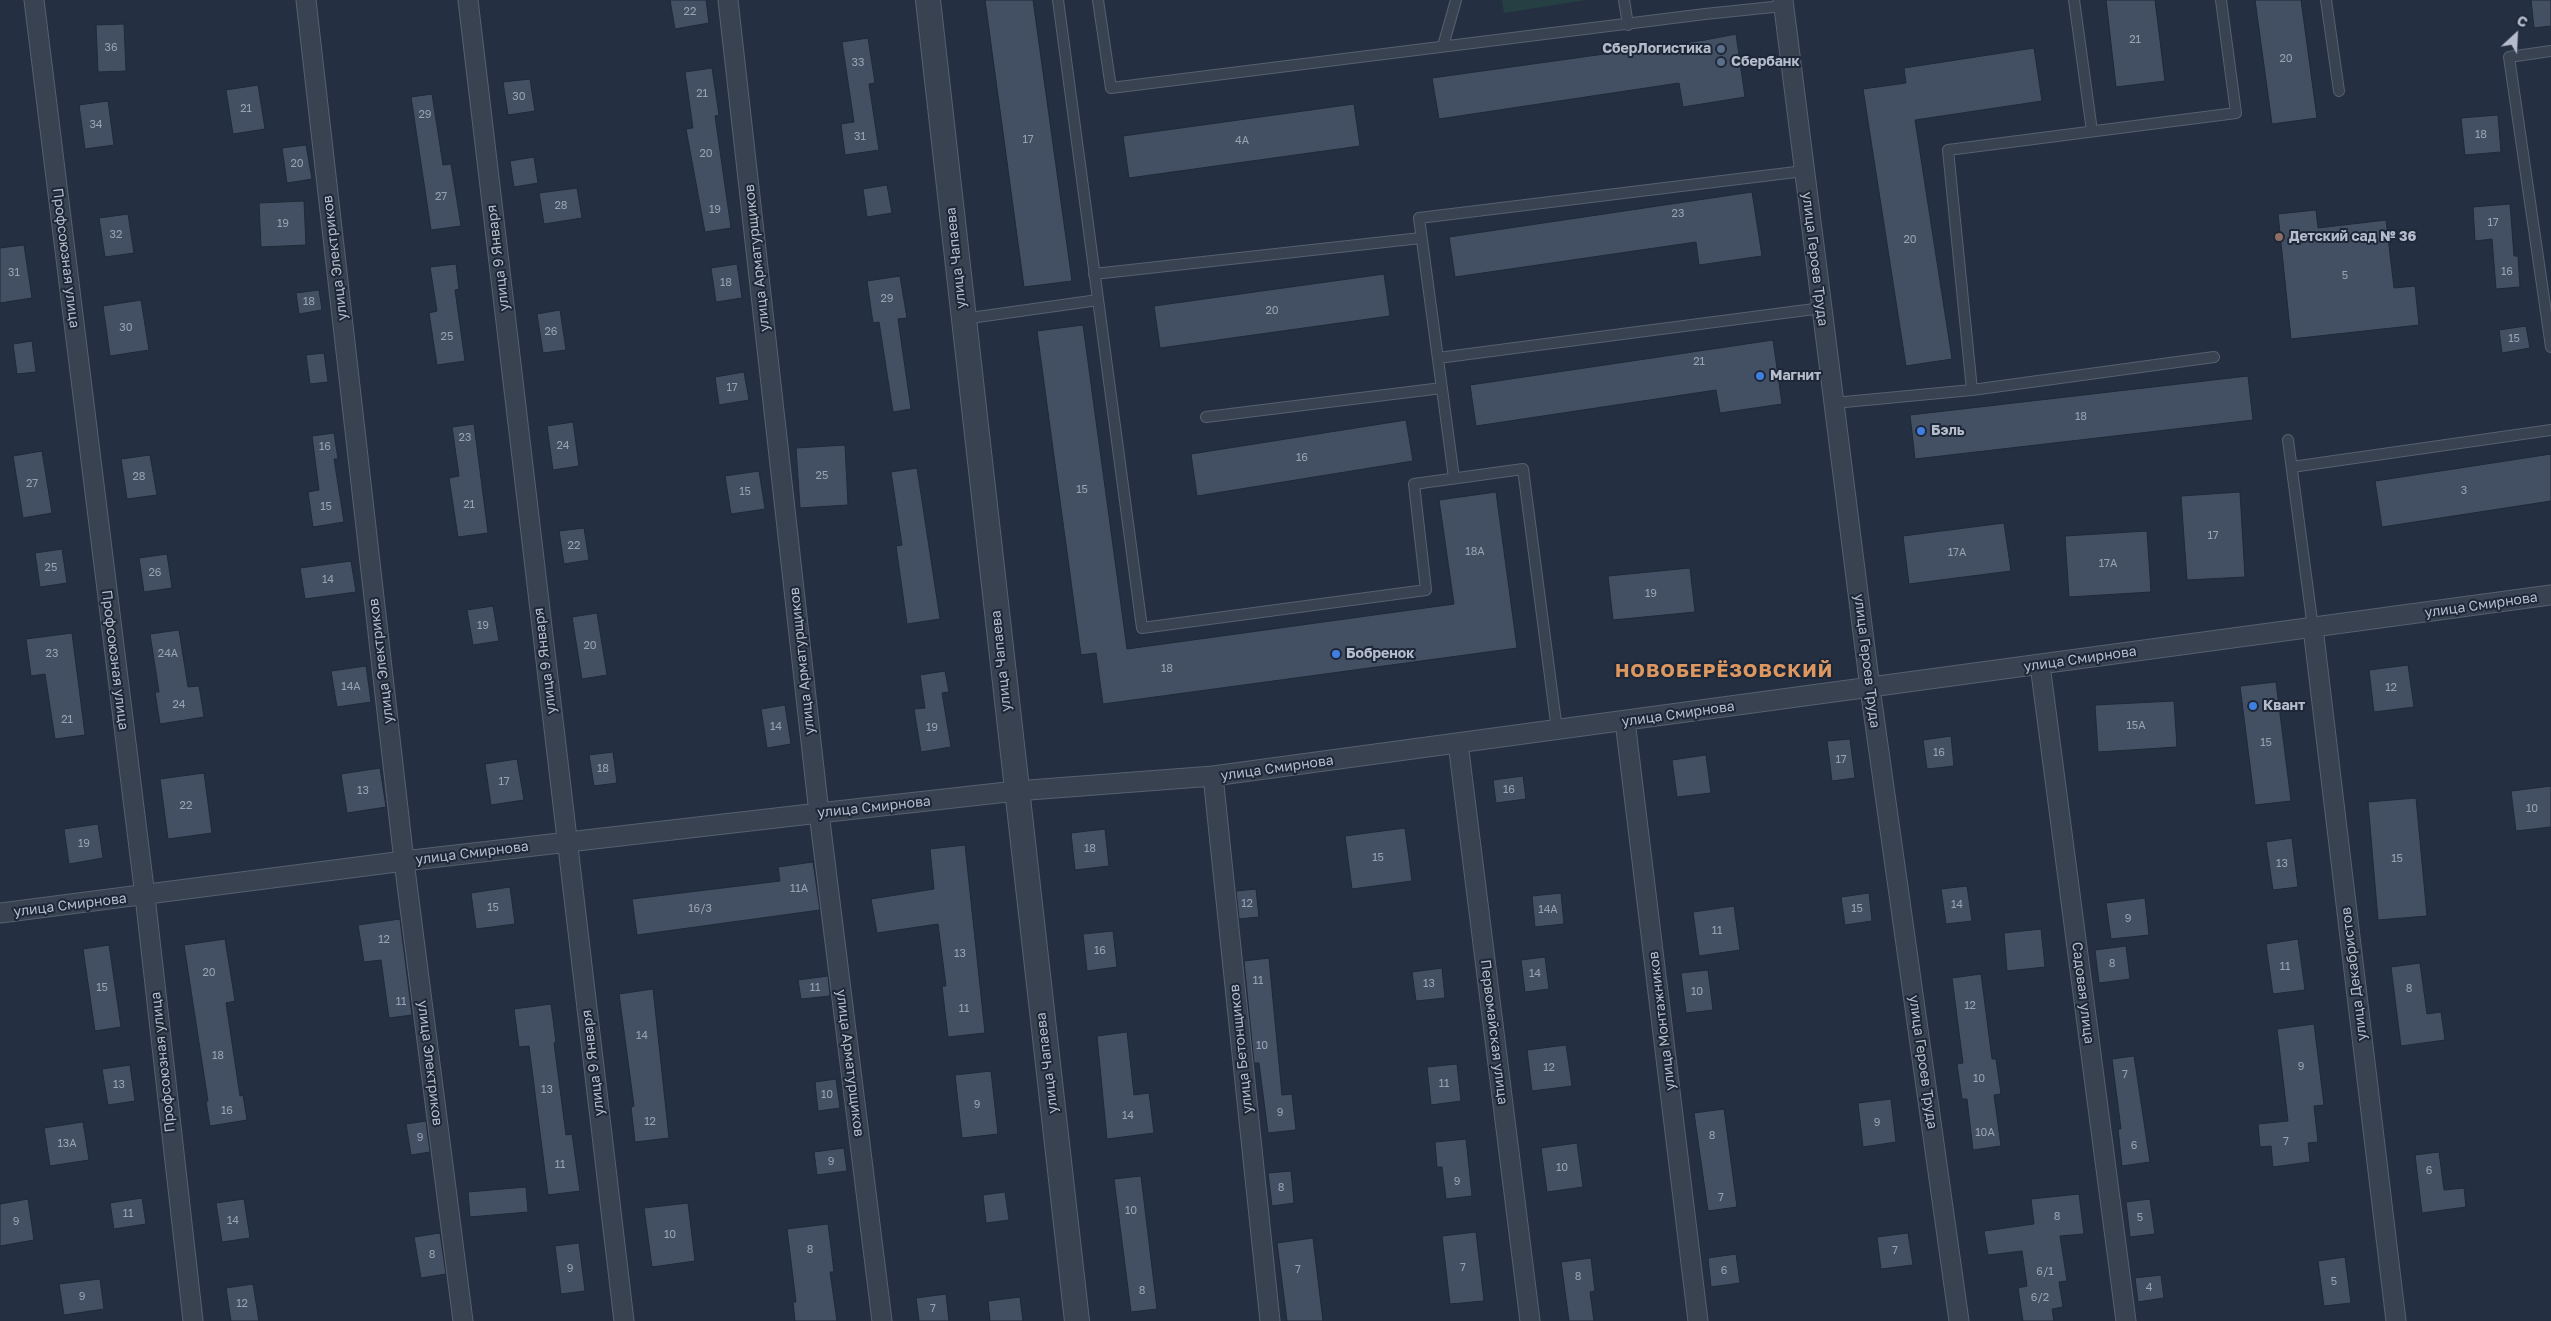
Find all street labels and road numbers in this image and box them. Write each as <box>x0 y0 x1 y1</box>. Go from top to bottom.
street label: улица Арматурщиков <box>741 183 773 333</box>
street label: Профсоюзная улица <box>49 187 83 329</box>
street label: улица Героев Труда <box>1798 191 1832 327</box>
street label: улица Электриков <box>319 194 351 322</box>
street label: улица 9 Января <box>483 204 513 312</box>
street label: улица Чапаева <box>942 206 970 310</box>
street label: улица Арматурщиков <box>786 586 818 736</box>
street label: Профсоюзная улица <box>98 589 132 731</box>
street label: улица Смирнова <box>2423 589 2539 621</box>
street label: улица Героев Труда <box>1850 593 1884 729</box>
street label: улица Электриков <box>365 597 397 725</box>
street label: улица 9 Января <box>530 607 560 715</box>
street label: улица Чапаева <box>987 609 1015 713</box>
street label: улица Смирнова <box>2022 643 2138 675</box>
street label: улица Смирнова <box>1620 698 1736 730</box>
street label: улица Смирнова <box>1219 752 1335 784</box>
street label: улица Смирнова <box>816 793 932 821</box>
street label: улица Смирнова <box>414 838 530 868</box>
street label: улица Смирнова <box>12 890 128 920</box>
street label: улица Декабристов <box>2337 906 2371 1042</box>
street label: Садовая улица <box>2068 941 2098 1045</box>
street label: улица Монтажников <box>1645 950 1679 1092</box>
street label: Первомайская улица <box>1477 959 1511 1105</box>
street label: улица Бетонщиков <box>1226 984 1256 1114</box>
street label: улица Арматурщиков <box>833 988 867 1138</box>
street label: Профсоюзная улица <box>147 991 179 1133</box>
street label: улица Героев Труда <box>1905 994 1941 1130</box>
street label: улица Электриков <box>414 999 446 1127</box>
street label: улица 9 Января <box>578 1009 608 1117</box>
street label: улица Чапаева <box>1032 1011 1062 1115</box>

